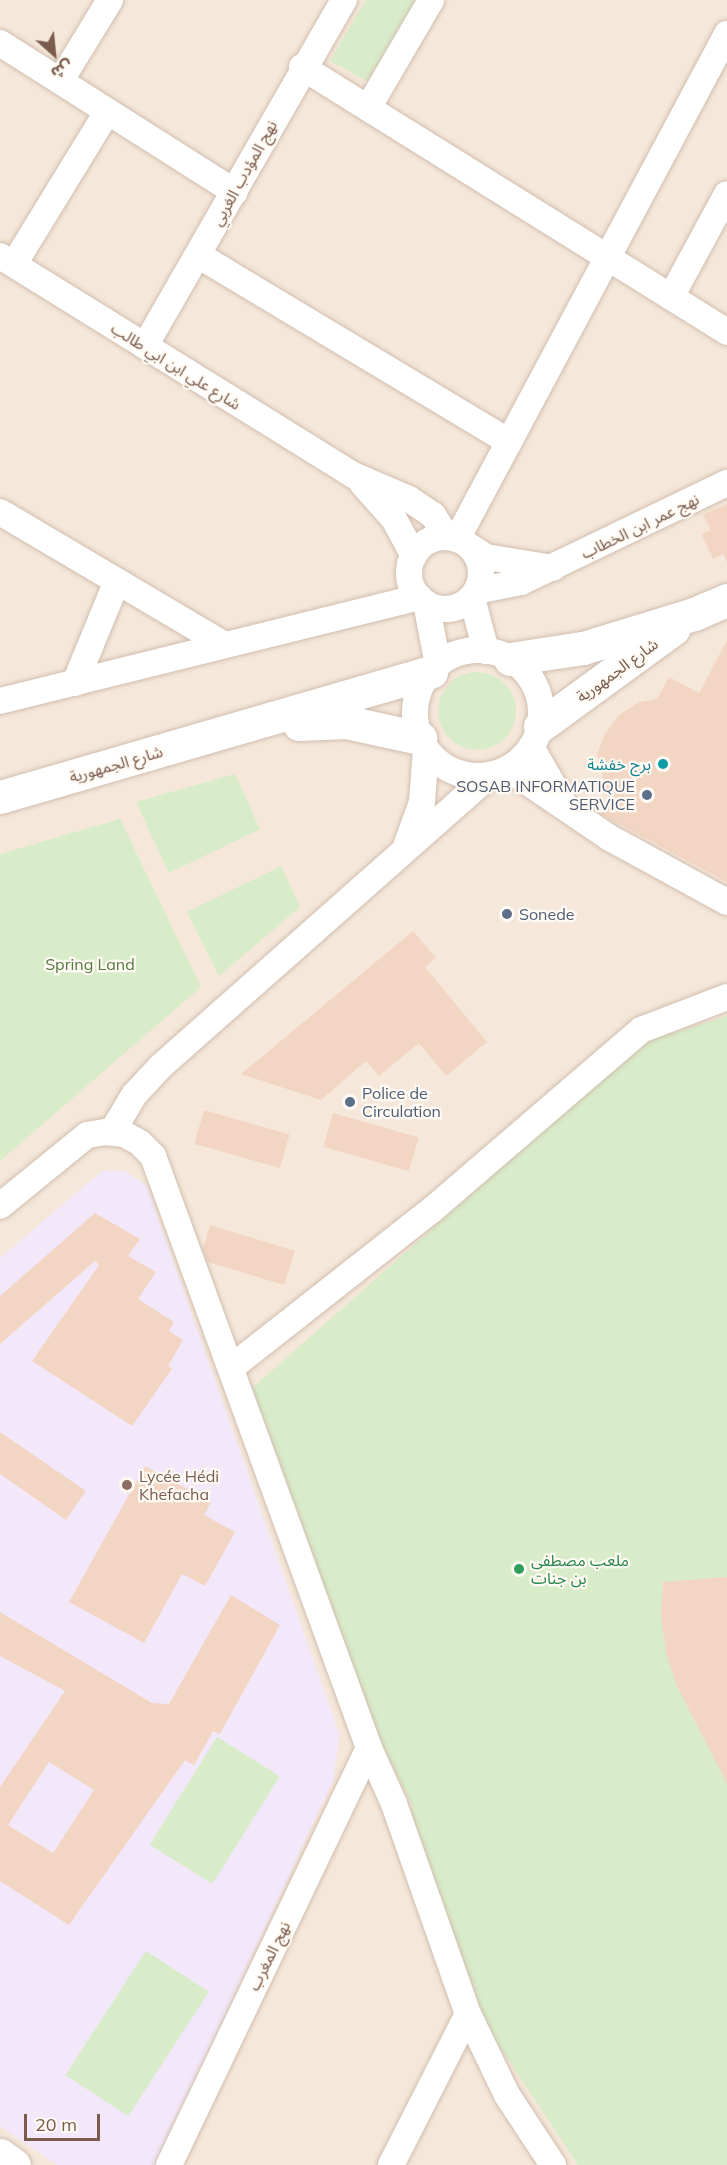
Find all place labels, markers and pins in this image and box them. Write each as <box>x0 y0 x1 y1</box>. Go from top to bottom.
place label: برج خفشة <box>587 754 651 774</box>
marker: برج خفشة <box>656 757 670 771</box>
place label: SOSAB INFORMATIQUE SERVICE <box>456 776 635 814</box>
marker: SOSAB INFORMATIQUE SERVICE <box>640 788 654 802</box>
place label: Sonede <box>519 904 574 924</box>
marker: Sonede <box>500 907 514 921</box>
place label: Police de Circulation <box>362 1083 441 1121</box>
marker: Police de Circulation <box>343 1095 357 1109</box>
place label: Lycée Hédi Khefacha <box>139 1466 219 1504</box>
marker: Lycée Hédi Khefacha <box>120 1478 134 1492</box>
place label: ملعب مصطفى بن جنات <box>531 1550 629 1588</box>
marker: ملعب مصطفى بن جنات <box>512 1562 526 1576</box>

